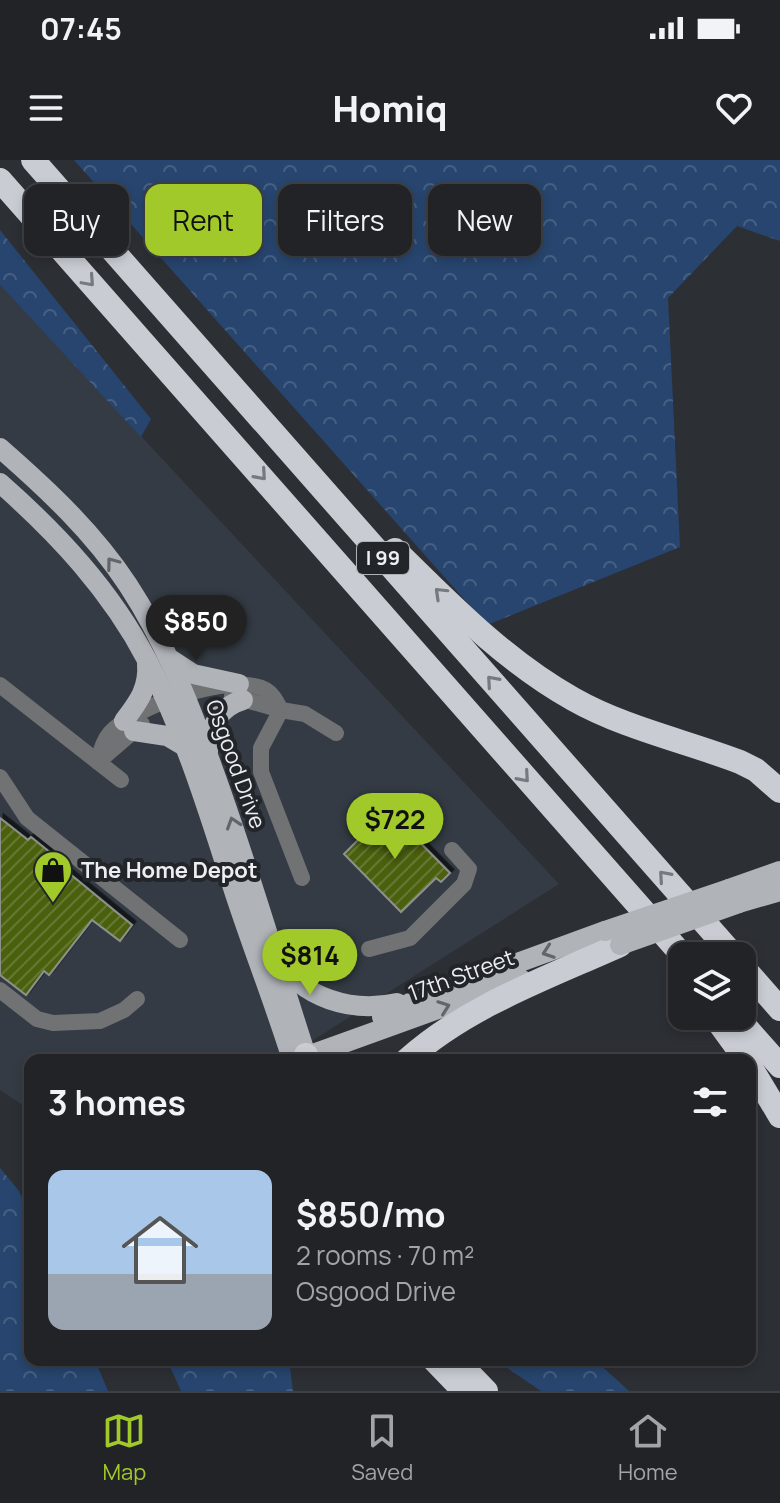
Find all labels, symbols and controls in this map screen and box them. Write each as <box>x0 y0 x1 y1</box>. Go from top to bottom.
text: 07:45 <box>40 8 122 49</box>
text: Homiq <box>332 84 448 133</box>
icon: menu <box>24 86 68 130</box>
icon: heart <box>712 86 756 130</box>
chip: Buy <box>24 184 129 256</box>
chip: Rent <box>145 184 262 256</box>
chip: Filters <box>278 184 412 256</box>
chip: New <box>428 184 541 256</box>
one-way arrow <box>79 271 94 286</box>
one-way arrow <box>251 466 266 481</box>
road number: I 99 <box>357 542 409 574</box>
one-way arrow <box>108 557 122 572</box>
one-way arrow <box>435 588 449 602</box>
pin: $850 <box>149 595 243 663</box>
text: $850 <box>164 603 228 639</box>
one-way arrow <box>487 676 502 691</box>
street label: Osgood Drive <box>199 695 273 833</box>
one-way arrow <box>515 767 529 782</box>
pin: $722 <box>348 793 442 861</box>
text: $722 <box>364 801 426 837</box>
one-way arrow <box>226 817 242 831</box>
shop icon: The Home Depot <box>32 849 74 904</box>
place label: The Home Depot <box>81 855 257 885</box>
one-way arrow <box>659 871 673 886</box>
pin: $814 <box>263 929 357 997</box>
text: $814 <box>280 937 340 973</box>
street label: 17th Street <box>404 942 518 1008</box>
map controls <box>668 942 756 1030</box>
button: layers <box>668 942 756 1030</box>
one-way arrow <box>542 943 556 959</box>
one-way arrow <box>436 1000 450 1016</box>
text: 3 homes <box>48 1079 186 1125</box>
icon: filters <box>688 1080 732 1124</box>
text: $850/mo <box>296 1191 445 1237</box>
icon: home <box>112 1202 208 1298</box>
text: 2 rooms · 70 m² <box>296 1237 474 1273</box>
text: Osgood Drive <box>296 1273 456 1309</box>
tab: Map <box>102 1409 146 1487</box>
tab: Saved <box>351 1409 413 1487</box>
tab: Home <box>618 1409 678 1487</box>

